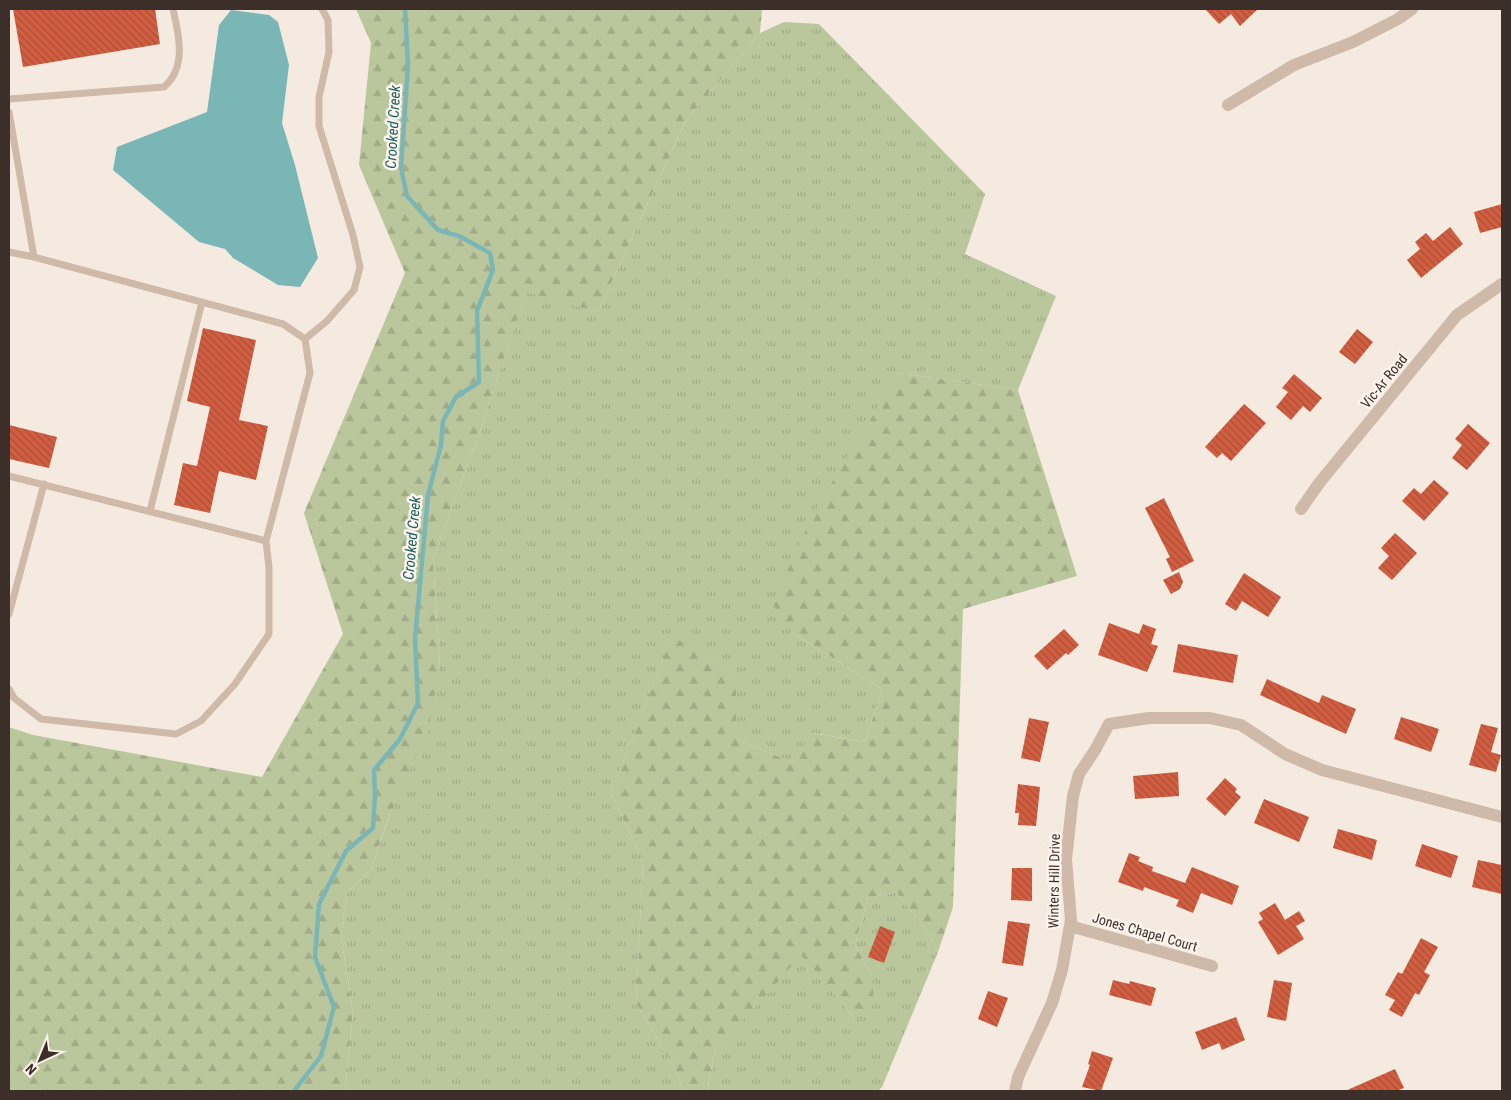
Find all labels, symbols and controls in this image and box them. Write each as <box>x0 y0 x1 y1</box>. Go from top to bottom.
water label: Crooked Creek <box>382 84 404 169</box>
street label: Vic-Ar Road <box>1357 351 1411 411</box>
water label: Crooked Creek <box>399 495 425 580</box>
street label: Winters Hill Drive <box>1045 833 1063 928</box>
street label: Jones Chapel Court <box>1091 909 1199 955</box>
north arrow <box>15 1035 65 1085</box>
text: N <box>22 1061 40 1078</box>

